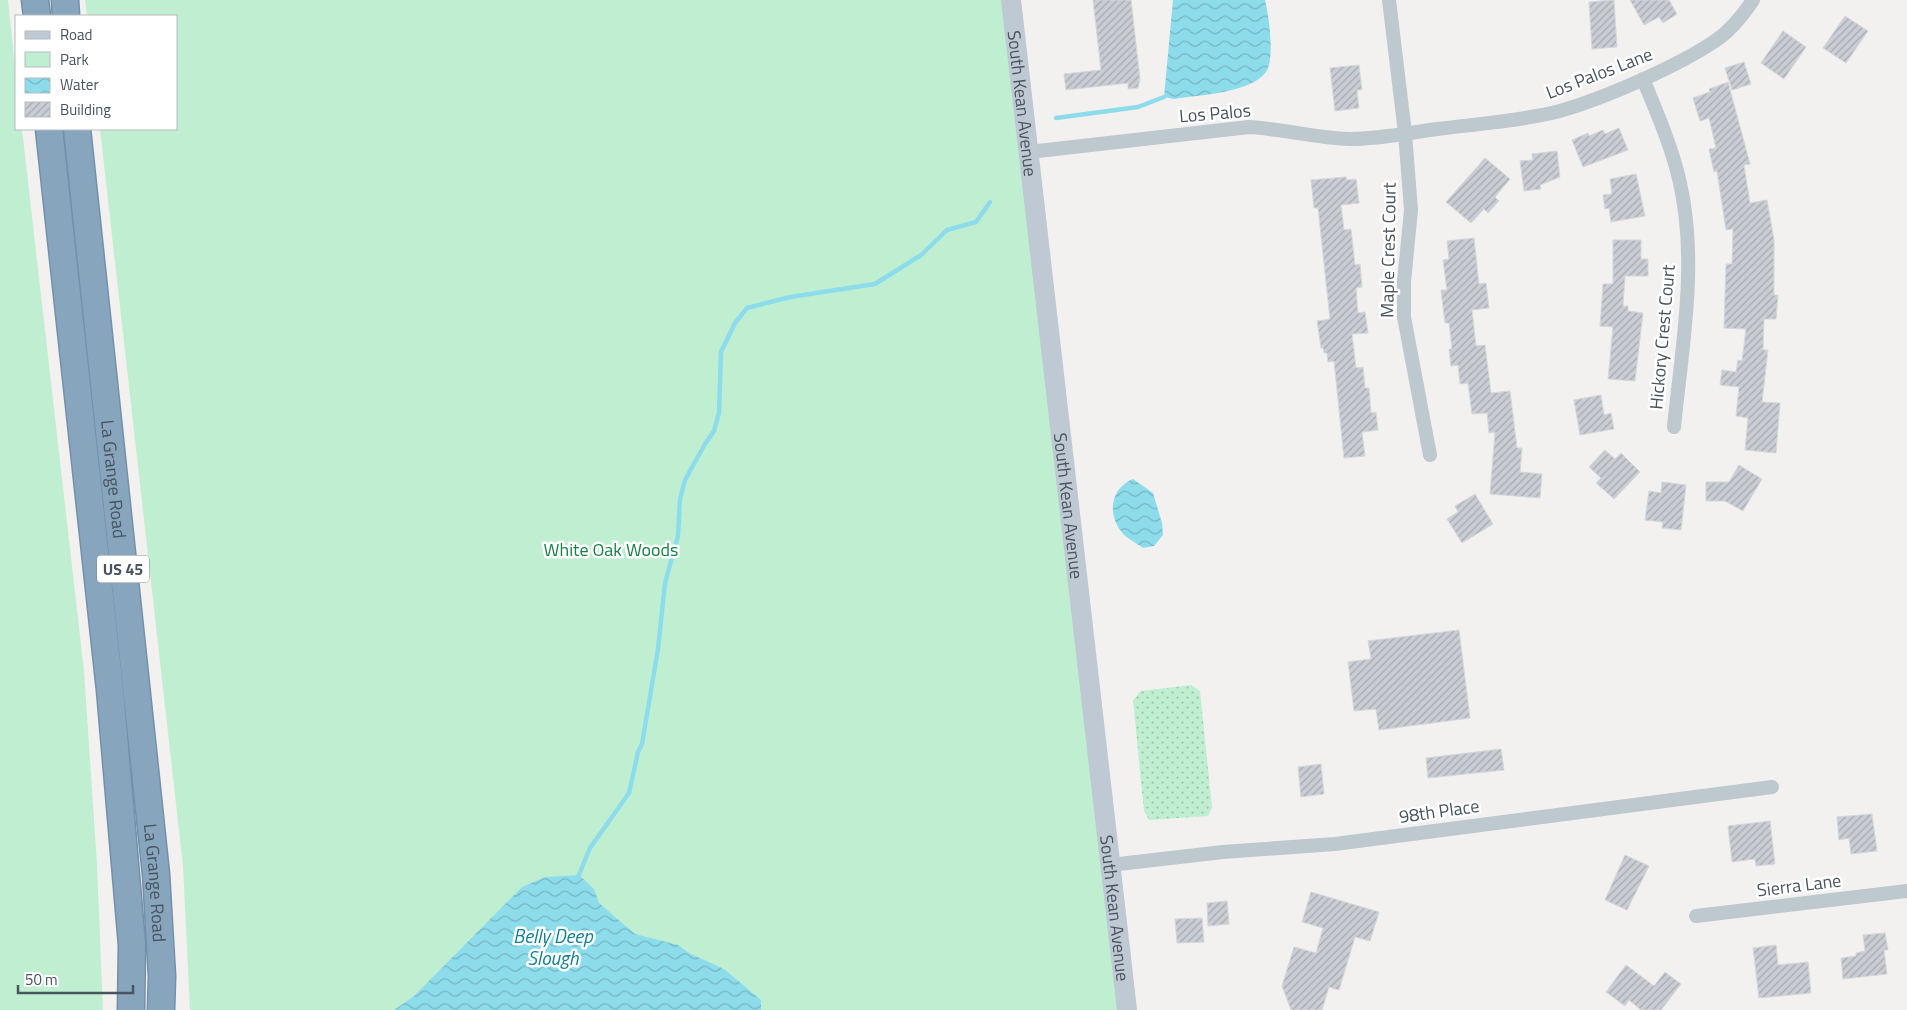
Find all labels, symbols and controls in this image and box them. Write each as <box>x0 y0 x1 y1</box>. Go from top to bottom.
legend <box>15 15 178 130</box>
text: Road <box>60 23 92 46</box>
street label: South Kean Avenue <box>1001 29 1045 178</box>
street label: Los Palos Lane <box>1542 40 1656 106</box>
text: Park <box>60 48 89 71</box>
text: Water <box>60 73 99 96</box>
street label: Los Palos <box>1178 96 1252 130</box>
text: Building <box>60 98 111 121</box>
street label: Maple Crest Court <box>1373 181 1403 318</box>
street label: Hickory Crest Court <box>1642 263 1682 411</box>
street label: La Grange Road <box>94 418 134 540</box>
street label: South Kean Avenue <box>1047 431 1091 580</box>
park label: White Oak Woods <box>544 536 678 563</box>
road number: US 45 <box>97 556 149 582</box>
street label: 98th Place <box>1397 792 1481 830</box>
street label: La Grange Road <box>137 822 173 943</box>
street label: South Kean Avenue <box>1093 834 1137 983</box>
street label: Sierra Lane <box>1755 866 1843 904</box>
water label: Belly Deep Slough <box>513 921 593 972</box>
scale bar <box>18 962 132 994</box>
text: 50 m <box>25 968 58 991</box>

